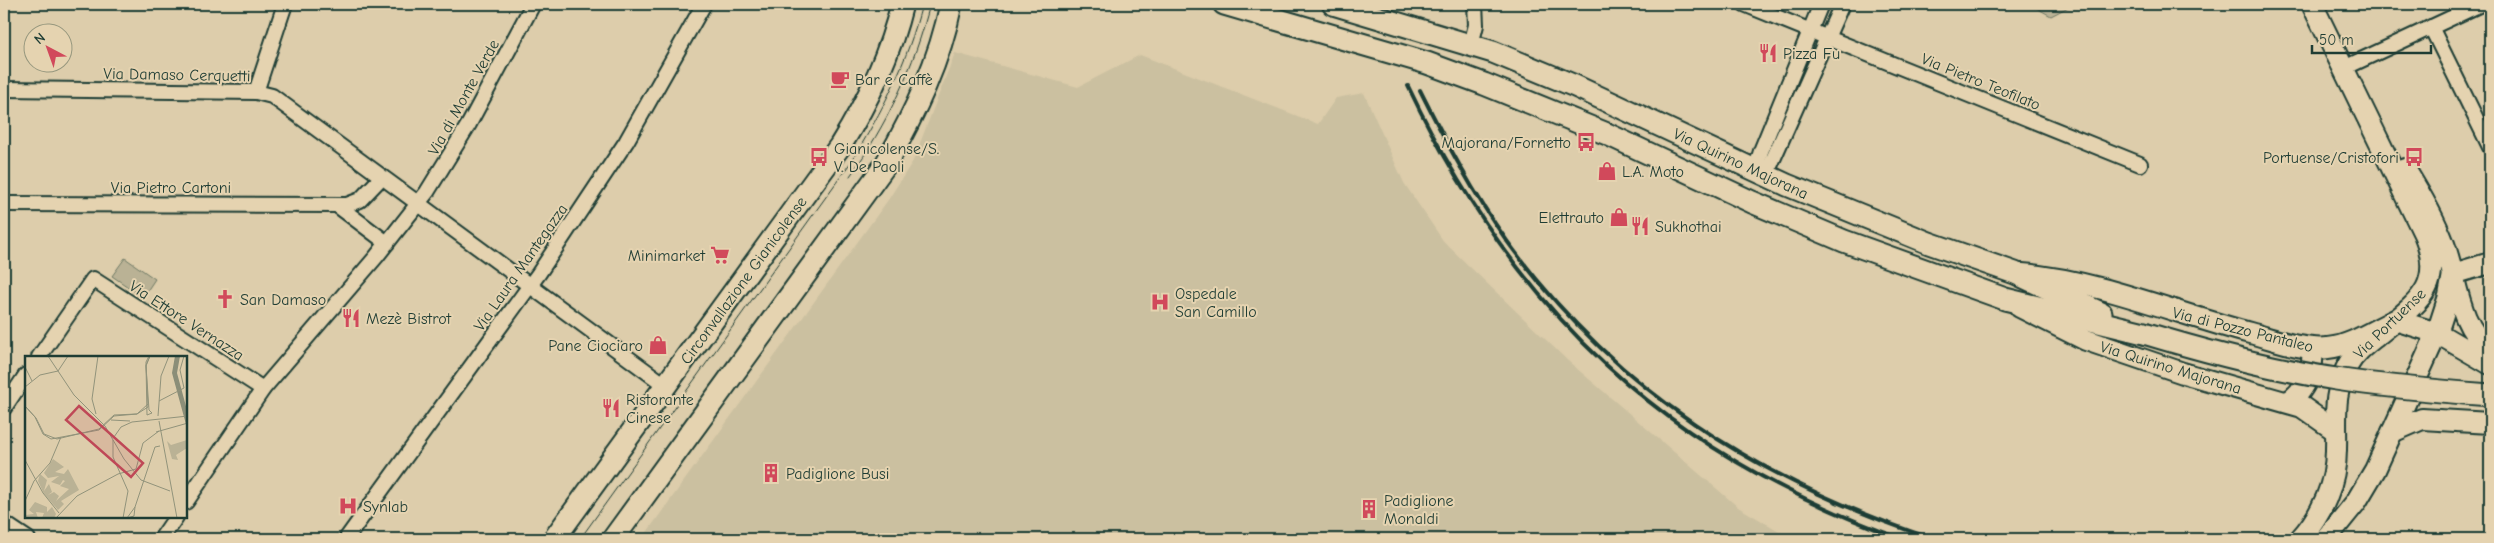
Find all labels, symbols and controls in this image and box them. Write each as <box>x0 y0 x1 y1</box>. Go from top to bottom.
north arrow <box>22 22 72 72</box>
scale bar <box>2312 22 2430 54</box>
text: N <box>31 29 49 48</box>
text: 50 m <box>2319 31 2354 49</box>
street label: Via di Monte Verde <box>425 37 503 158</box>
restaurant icon: Pizza Fu <box>1757 42 1779 64</box>
place label: Pizza Fu <box>1783 45 1840 63</box>
street label: Via Pietro Teofilato <box>1918 50 2043 114</box>
street label: Via Damaso Cerquetti <box>103 65 251 85</box>
cafe icon: Bar e Caffè <box>829 68 851 90</box>
place label: Bar e Caffè <box>855 71 933 89</box>
street label: Via Quirino Majorana <box>1670 125 1811 203</box>
bus stop icon: Majorana/Fornetto <box>1575 131 1597 153</box>
place label: Majorana/Fornetto <box>1442 134 1571 152</box>
place label: Gianicolense/S. V. De Paoli <box>834 140 939 176</box>
bus stop icon: Gianicolense/S. V. De Paoli <box>808 146 830 168</box>
bus stop icon: Portuense/Cristofori <box>2403 146 2425 168</box>
place label: Portuense/Cristofori <box>2263 149 2399 167</box>
shop icon: L.A. Moto <box>1596 160 1618 182</box>
place label: L.A. Moto <box>1622 163 1684 181</box>
street label: Via Pietro Cartoni <box>111 179 231 197</box>
street label: Circonvallazione Gianicolense <box>677 193 811 368</box>
street label: Via Laura Mantegazza <box>470 201 571 334</box>
shop icon: Elettrauto <box>1608 206 1630 228</box>
place label: Elettrauto <box>1539 209 1604 227</box>
restaurant icon: Sukhothai <box>1629 215 1651 237</box>
place label: Sukhothai <box>1655 218 1722 236</box>
supermarket icon: Minimarket <box>709 244 731 266</box>
place label: Minimarket <box>628 247 705 265</box>
street label: Via Ettore Vernazza <box>126 277 247 365</box>
place label: Ospedale San Camillo <box>1175 285 1257 321</box>
street label: Via Portuense <box>2350 285 2429 363</box>
church icon: San Damaso <box>214 288 236 310</box>
place label: San Damaso <box>240 291 326 309</box>
hospital icon: Ospedale San Camillo <box>1149 291 1171 313</box>
street label: Via di Pozzo Pantaleo <box>2170 304 2315 356</box>
restaurant icon: Mezè Bistrot <box>340 307 362 329</box>
place label: Mezè Bistrot <box>366 310 452 328</box>
shop icon: Pane Ciociaro <box>647 334 669 356</box>
place label: Pane Ciociaro <box>548 337 643 355</box>
street label: Via Quirino Majorana <box>2098 338 2244 398</box>
inset map <box>25 356 188 518</box>
place label: Ristorante Cinese <box>626 391 694 427</box>
restaurant icon: Ristorante Cinese <box>600 397 622 419</box>
building icon: Padiglione Busi <box>760 462 782 484</box>
place label: Padiglione Busi <box>786 465 889 483</box>
place label: Padiglione Monaldi <box>1384 492 1454 528</box>
hospital icon: Synlab <box>337 495 359 517</box>
place label: Synlab <box>363 498 408 516</box>
building icon: Padiglione Monaldi <box>1358 498 1380 520</box>

